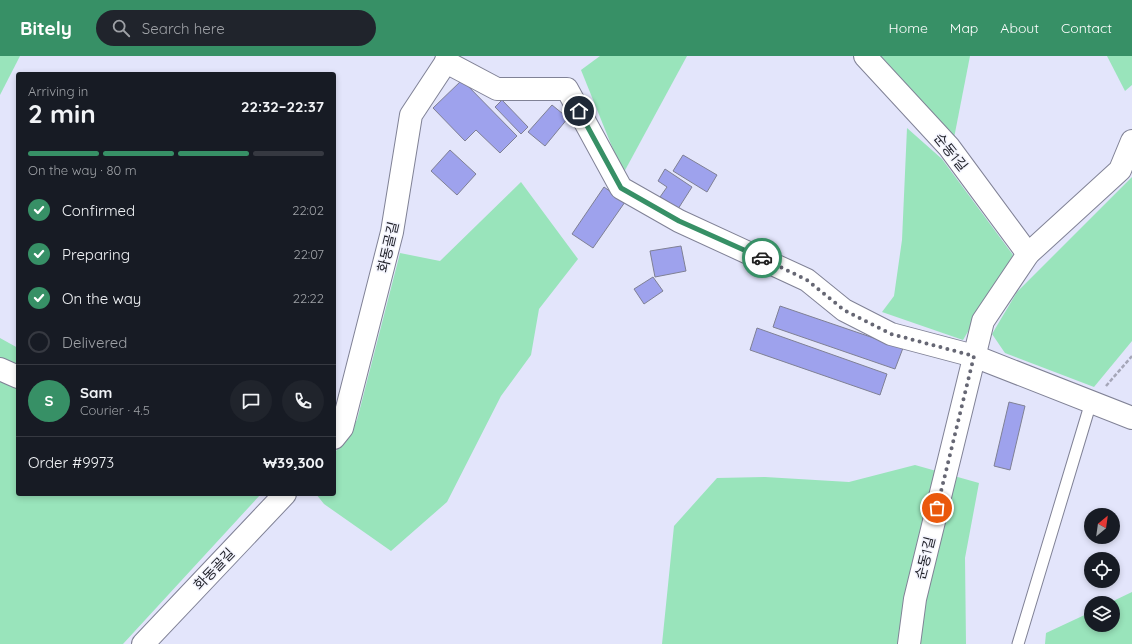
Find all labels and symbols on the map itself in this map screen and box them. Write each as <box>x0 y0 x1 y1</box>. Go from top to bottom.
pin <box>562 94 596 128</box>
street label: 순동1길 <box>930 129 972 175</box>
street label: 화동골길 <box>373 220 403 274</box>
courier <box>742 238 782 278</box>
pin <box>920 491 954 525</box>
north arrow <box>1084 508 1120 544</box>
street label: 순동1길 <box>911 535 939 581</box>
street label: 화동골길 <box>190 544 238 594</box>

